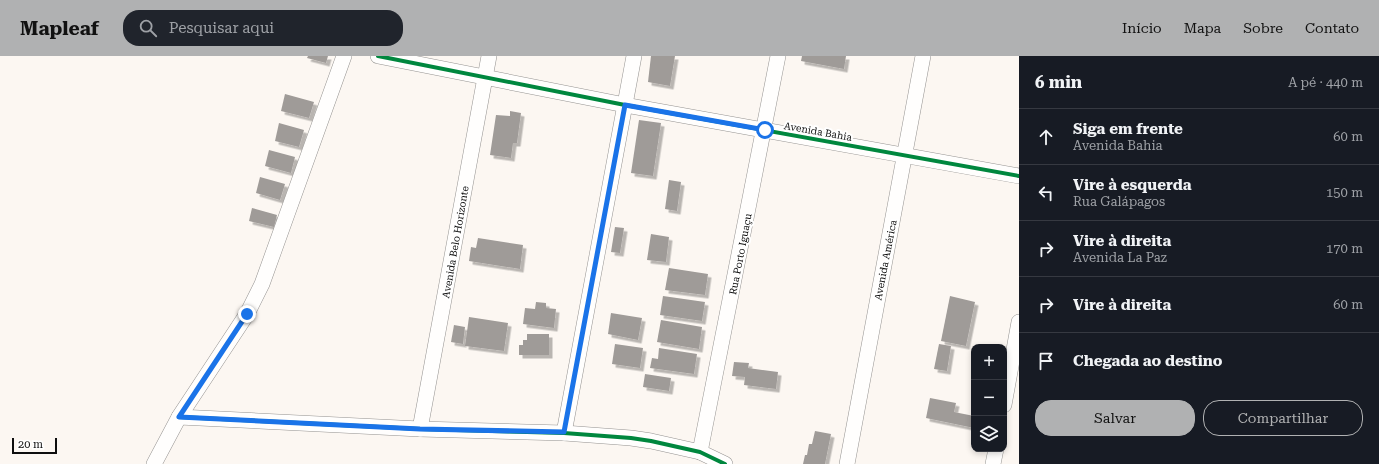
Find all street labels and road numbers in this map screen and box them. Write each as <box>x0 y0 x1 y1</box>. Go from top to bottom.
street label: Avenida Bahia <box>783 120 853 143</box>
street label: Avenida Belo Horizonte <box>440 185 471 299</box>
street label: Rua Porto Iguaçu <box>727 212 754 296</box>
street label: Avenida América <box>872 218 899 301</box>

